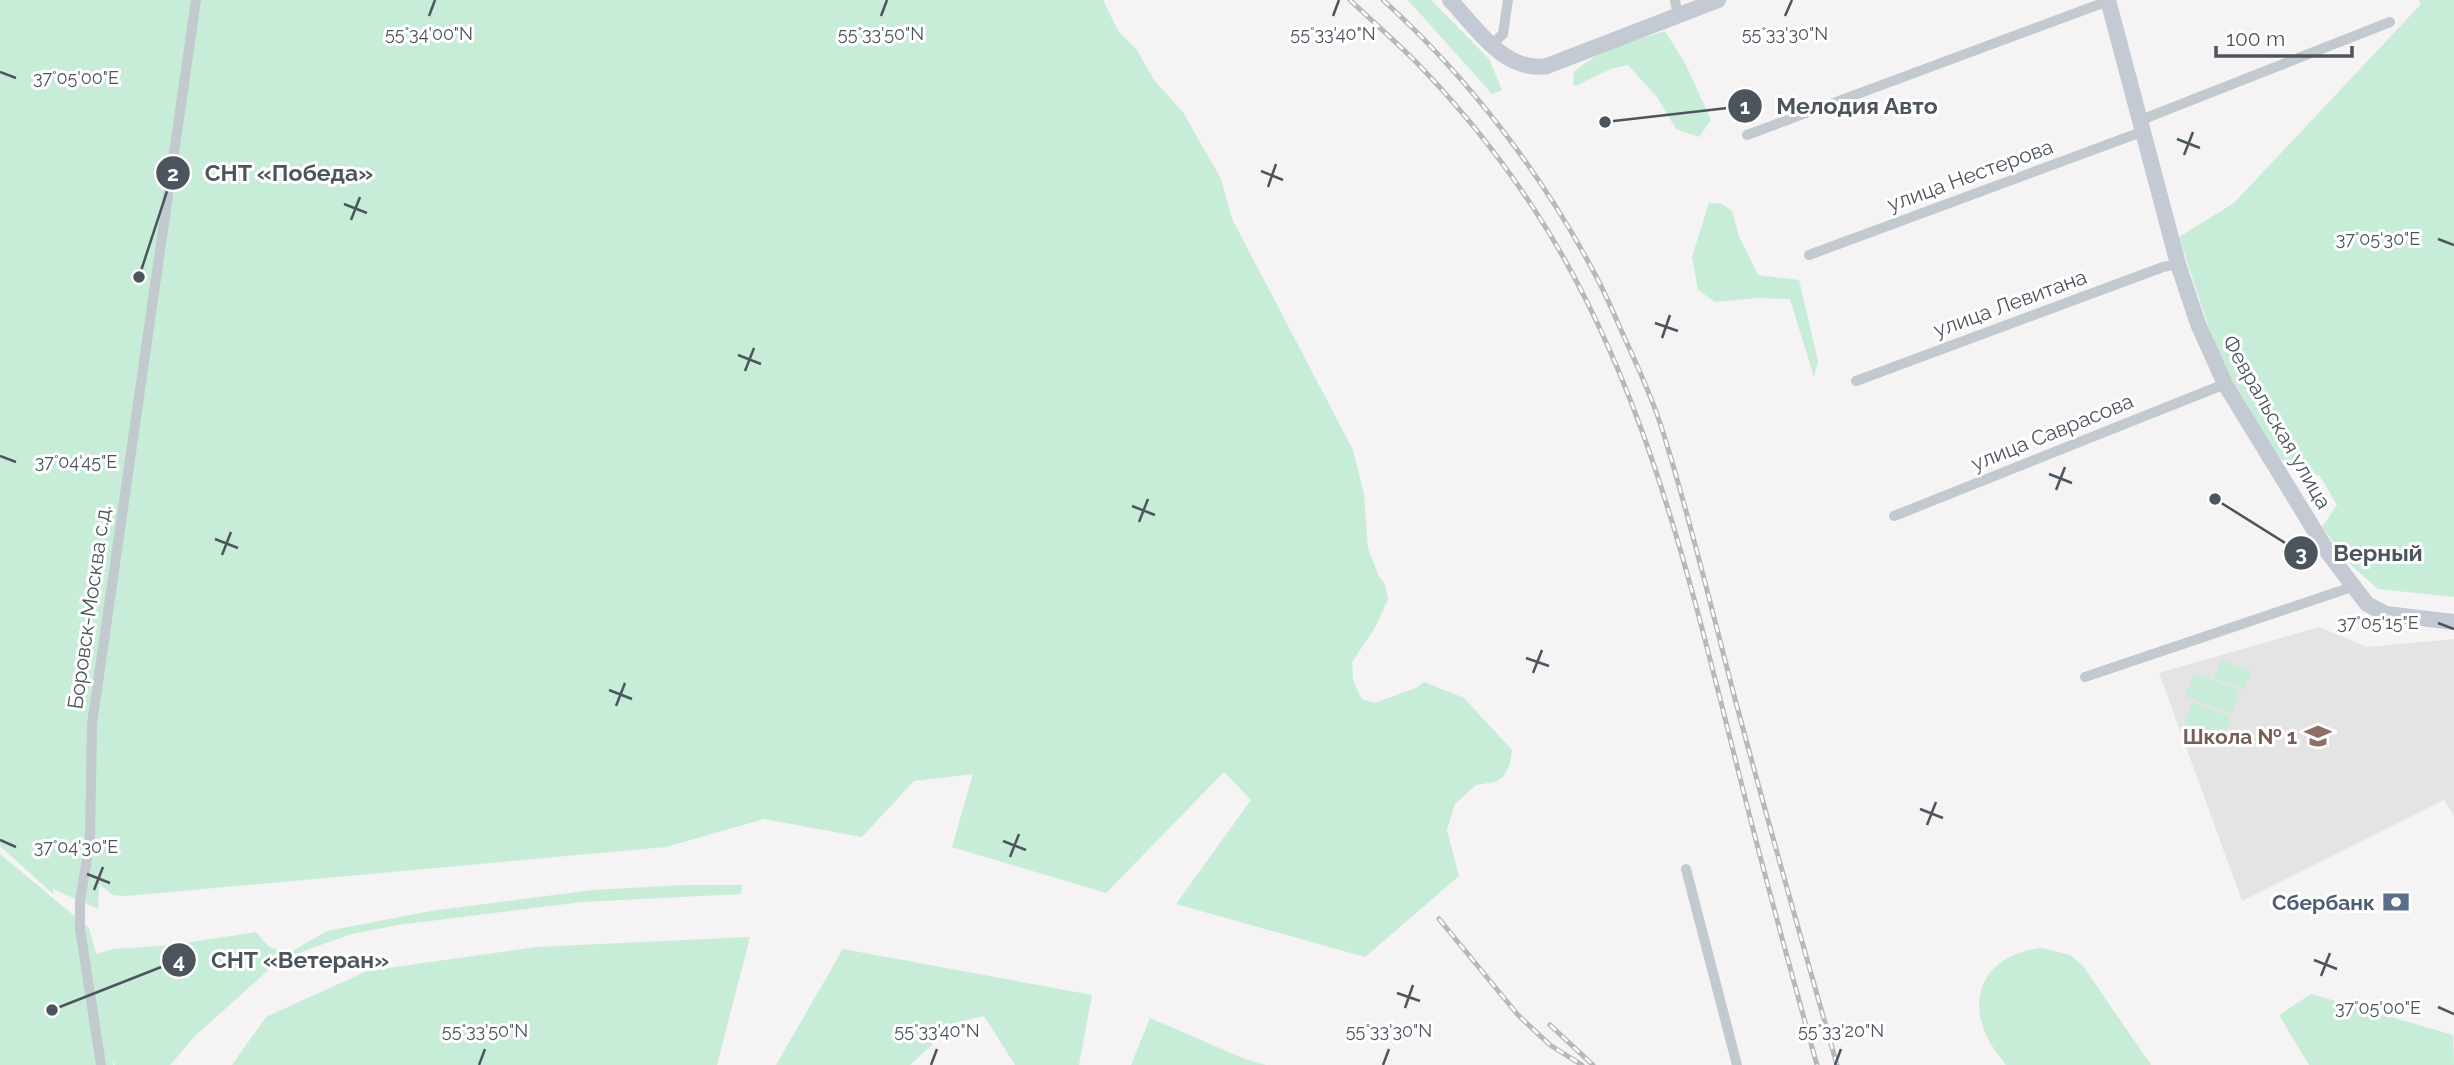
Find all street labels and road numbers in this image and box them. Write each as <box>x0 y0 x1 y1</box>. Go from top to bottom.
street label: улица Нестерова <box>1884 133 2056 217</box>
street label: улица Левитана <box>1930 264 2090 342</box>
street label: Февральская улица <box>2217 331 2337 513</box>
street label: улица Саврасова <box>1967 388 2137 476</box>
street label: Боровск-Москва с.д. <box>62 503 116 711</box>

